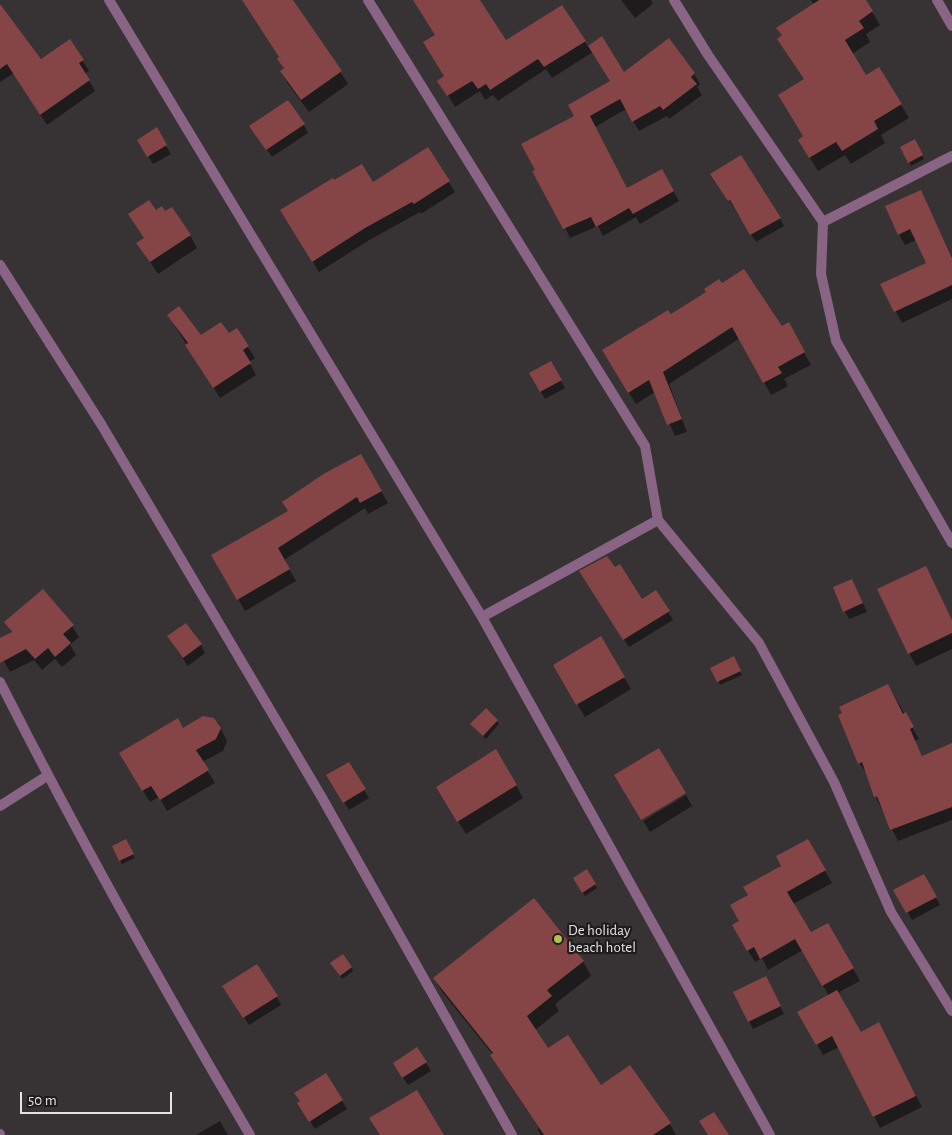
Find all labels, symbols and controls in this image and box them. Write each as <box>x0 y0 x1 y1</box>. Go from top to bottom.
place label: De holiday beach hotel <box>568 921 636 956</box>
marker: De holiday beach hotel <box>552 933 564 945</box>
scale bar <box>22 1082 175 1114</box>
text: 50 m <box>28 1093 57 1108</box>

